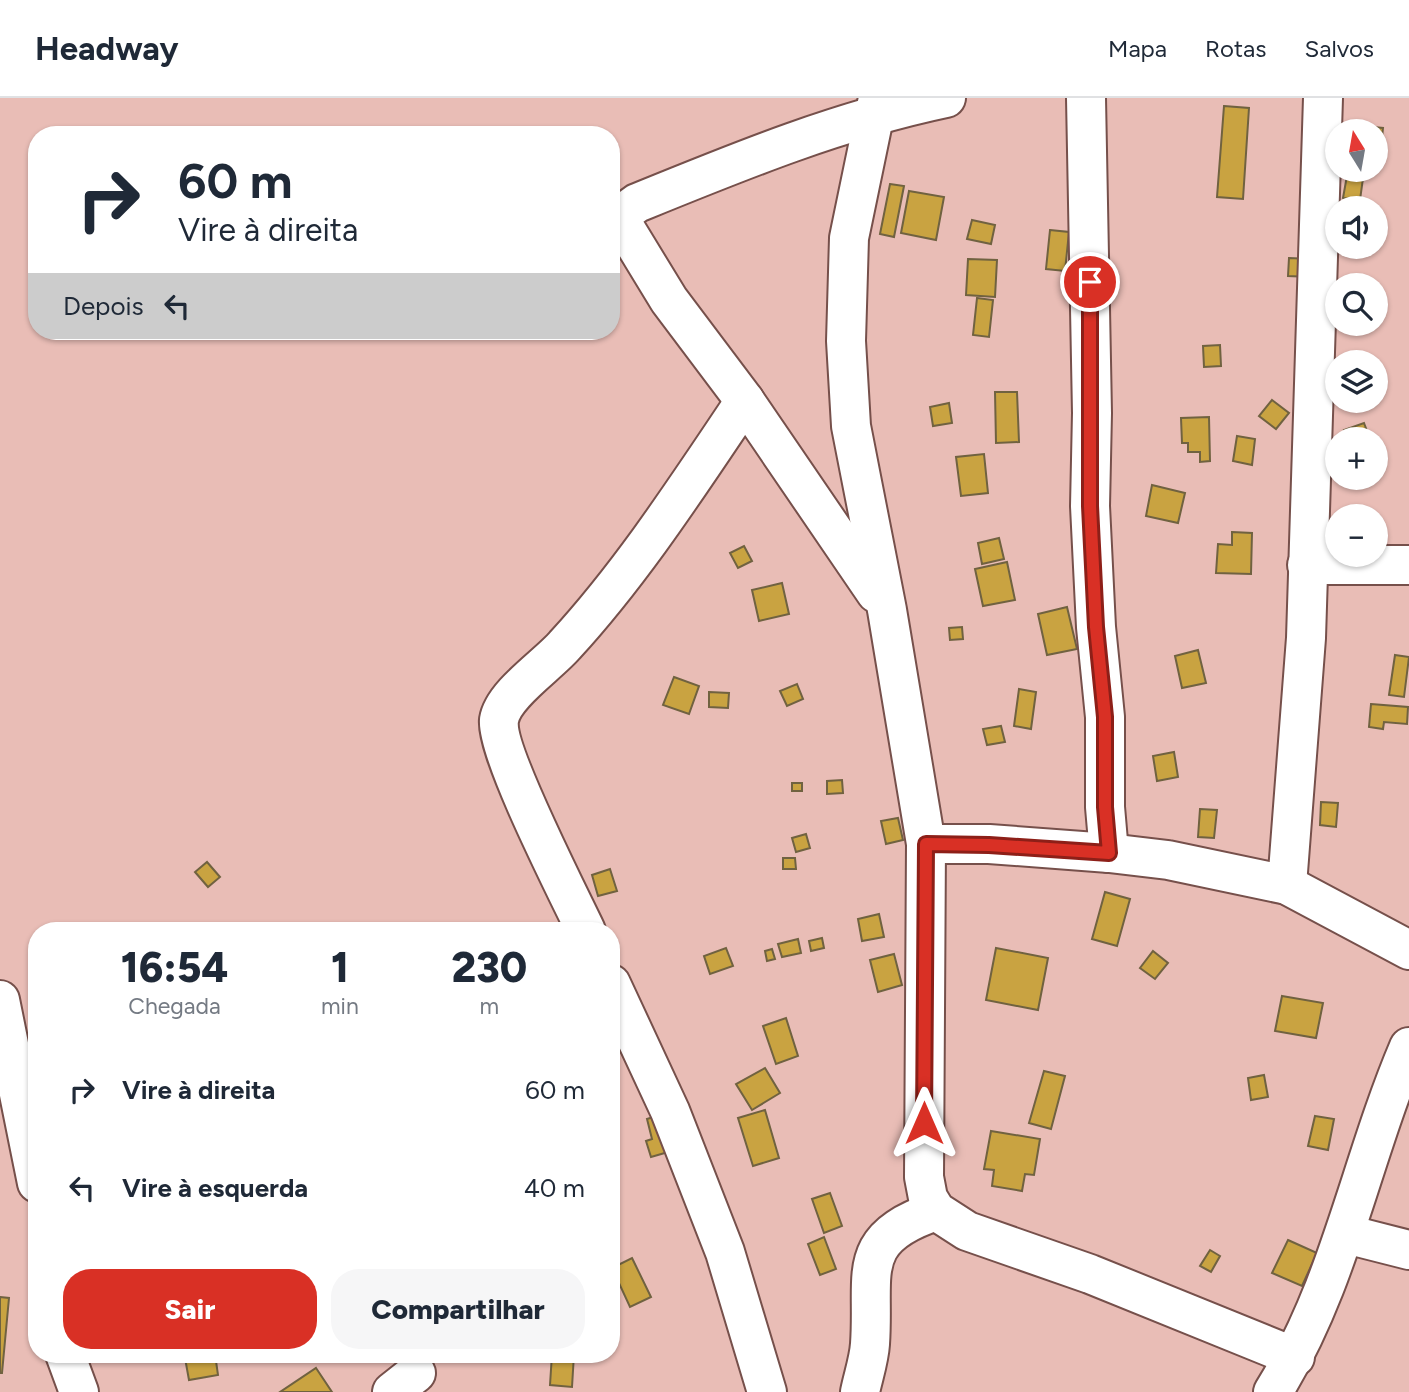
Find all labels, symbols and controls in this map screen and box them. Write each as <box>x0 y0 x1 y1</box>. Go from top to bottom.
text: Headway <box>35 29 178 68</box>
text: Mapa <box>1108 34 1167 63</box>
text: Rotas <box>1205 34 1266 63</box>
text: Salvos <box>1304 34 1374 63</box>
north arrow <box>1325 119 1388 182</box>
map controls <box>1325 119 1388 567</box>
text: 60 m <box>178 151 293 210</box>
icon: right <box>63 154 154 245</box>
button: sound <box>1325 196 1388 259</box>
text: Vire à direita <box>178 211 358 249</box>
pin <box>1060 252 1120 312</box>
icon: arrive <box>1071 263 1109 301</box>
button: search <box>1325 273 1388 336</box>
icon: left <box>158 287 196 325</box>
text: Depois <box>63 290 144 322</box>
button: layers <box>1325 350 1388 413</box>
button: + <box>1325 427 1388 490</box>
button: − <box>1325 504 1388 567</box>
text: 16:54 <box>121 942 228 993</box>
text: 1 <box>331 942 349 993</box>
text: 230 <box>452 942 527 993</box>
text: Chegada <box>128 992 221 1020</box>
text: min <box>321 992 359 1020</box>
text: m <box>480 992 499 1020</box>
icon: right <box>63 1071 101 1109</box>
text: Vire à direita <box>122 1074 275 1106</box>
text: 60 m <box>525 1074 585 1106</box>
position arrow <box>887 1086 961 1160</box>
icon: left <box>63 1169 101 1207</box>
text: Vire à esquerda <box>122 1172 308 1204</box>
text: 40 m <box>524 1172 585 1204</box>
button: Sair <box>63 1269 317 1349</box>
button: Compartilhar <box>331 1269 585 1349</box>

